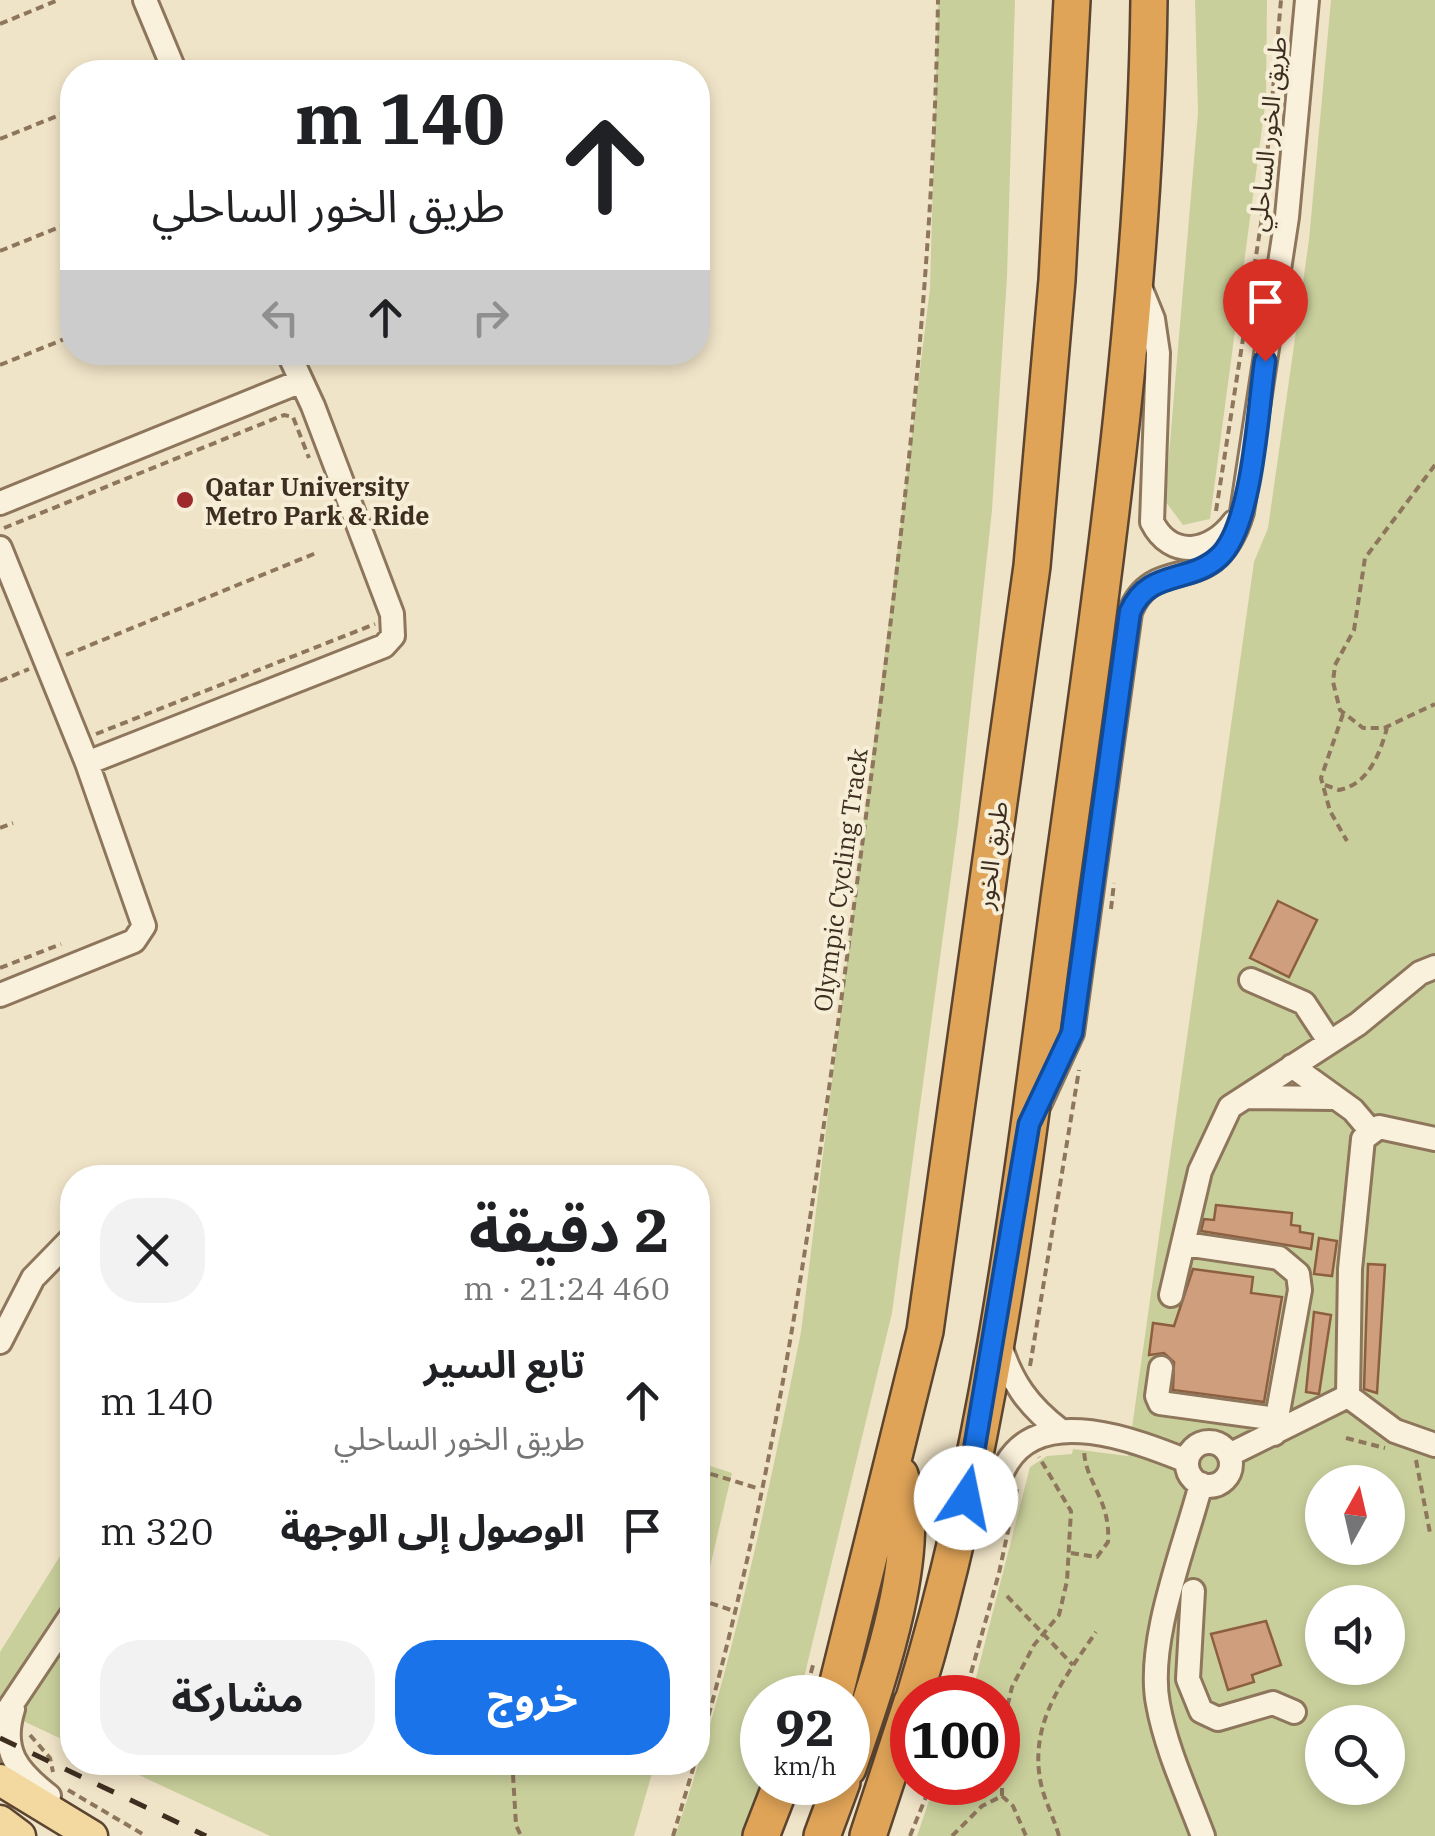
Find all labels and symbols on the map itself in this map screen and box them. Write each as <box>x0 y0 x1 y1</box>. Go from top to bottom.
street label: طريق الخور الساحلي <box>1240 35 1297 234</box>
pin <box>1223 259 1308 362</box>
place label: Qatar University Metro Park & Ride <box>205 470 429 532</box>
marker: Qatar University Metro Park & Ride <box>174 489 196 511</box>
street label: Olympic Cycling Track <box>805 746 875 1014</box>
street label: طريق الخور <box>967 799 1015 912</box>
position arrow <box>914 1446 1018 1550</box>
north arrow <box>1305 1465 1405 1565</box>
speed limit sign: 100 <box>890 1675 1020 1805</box>

